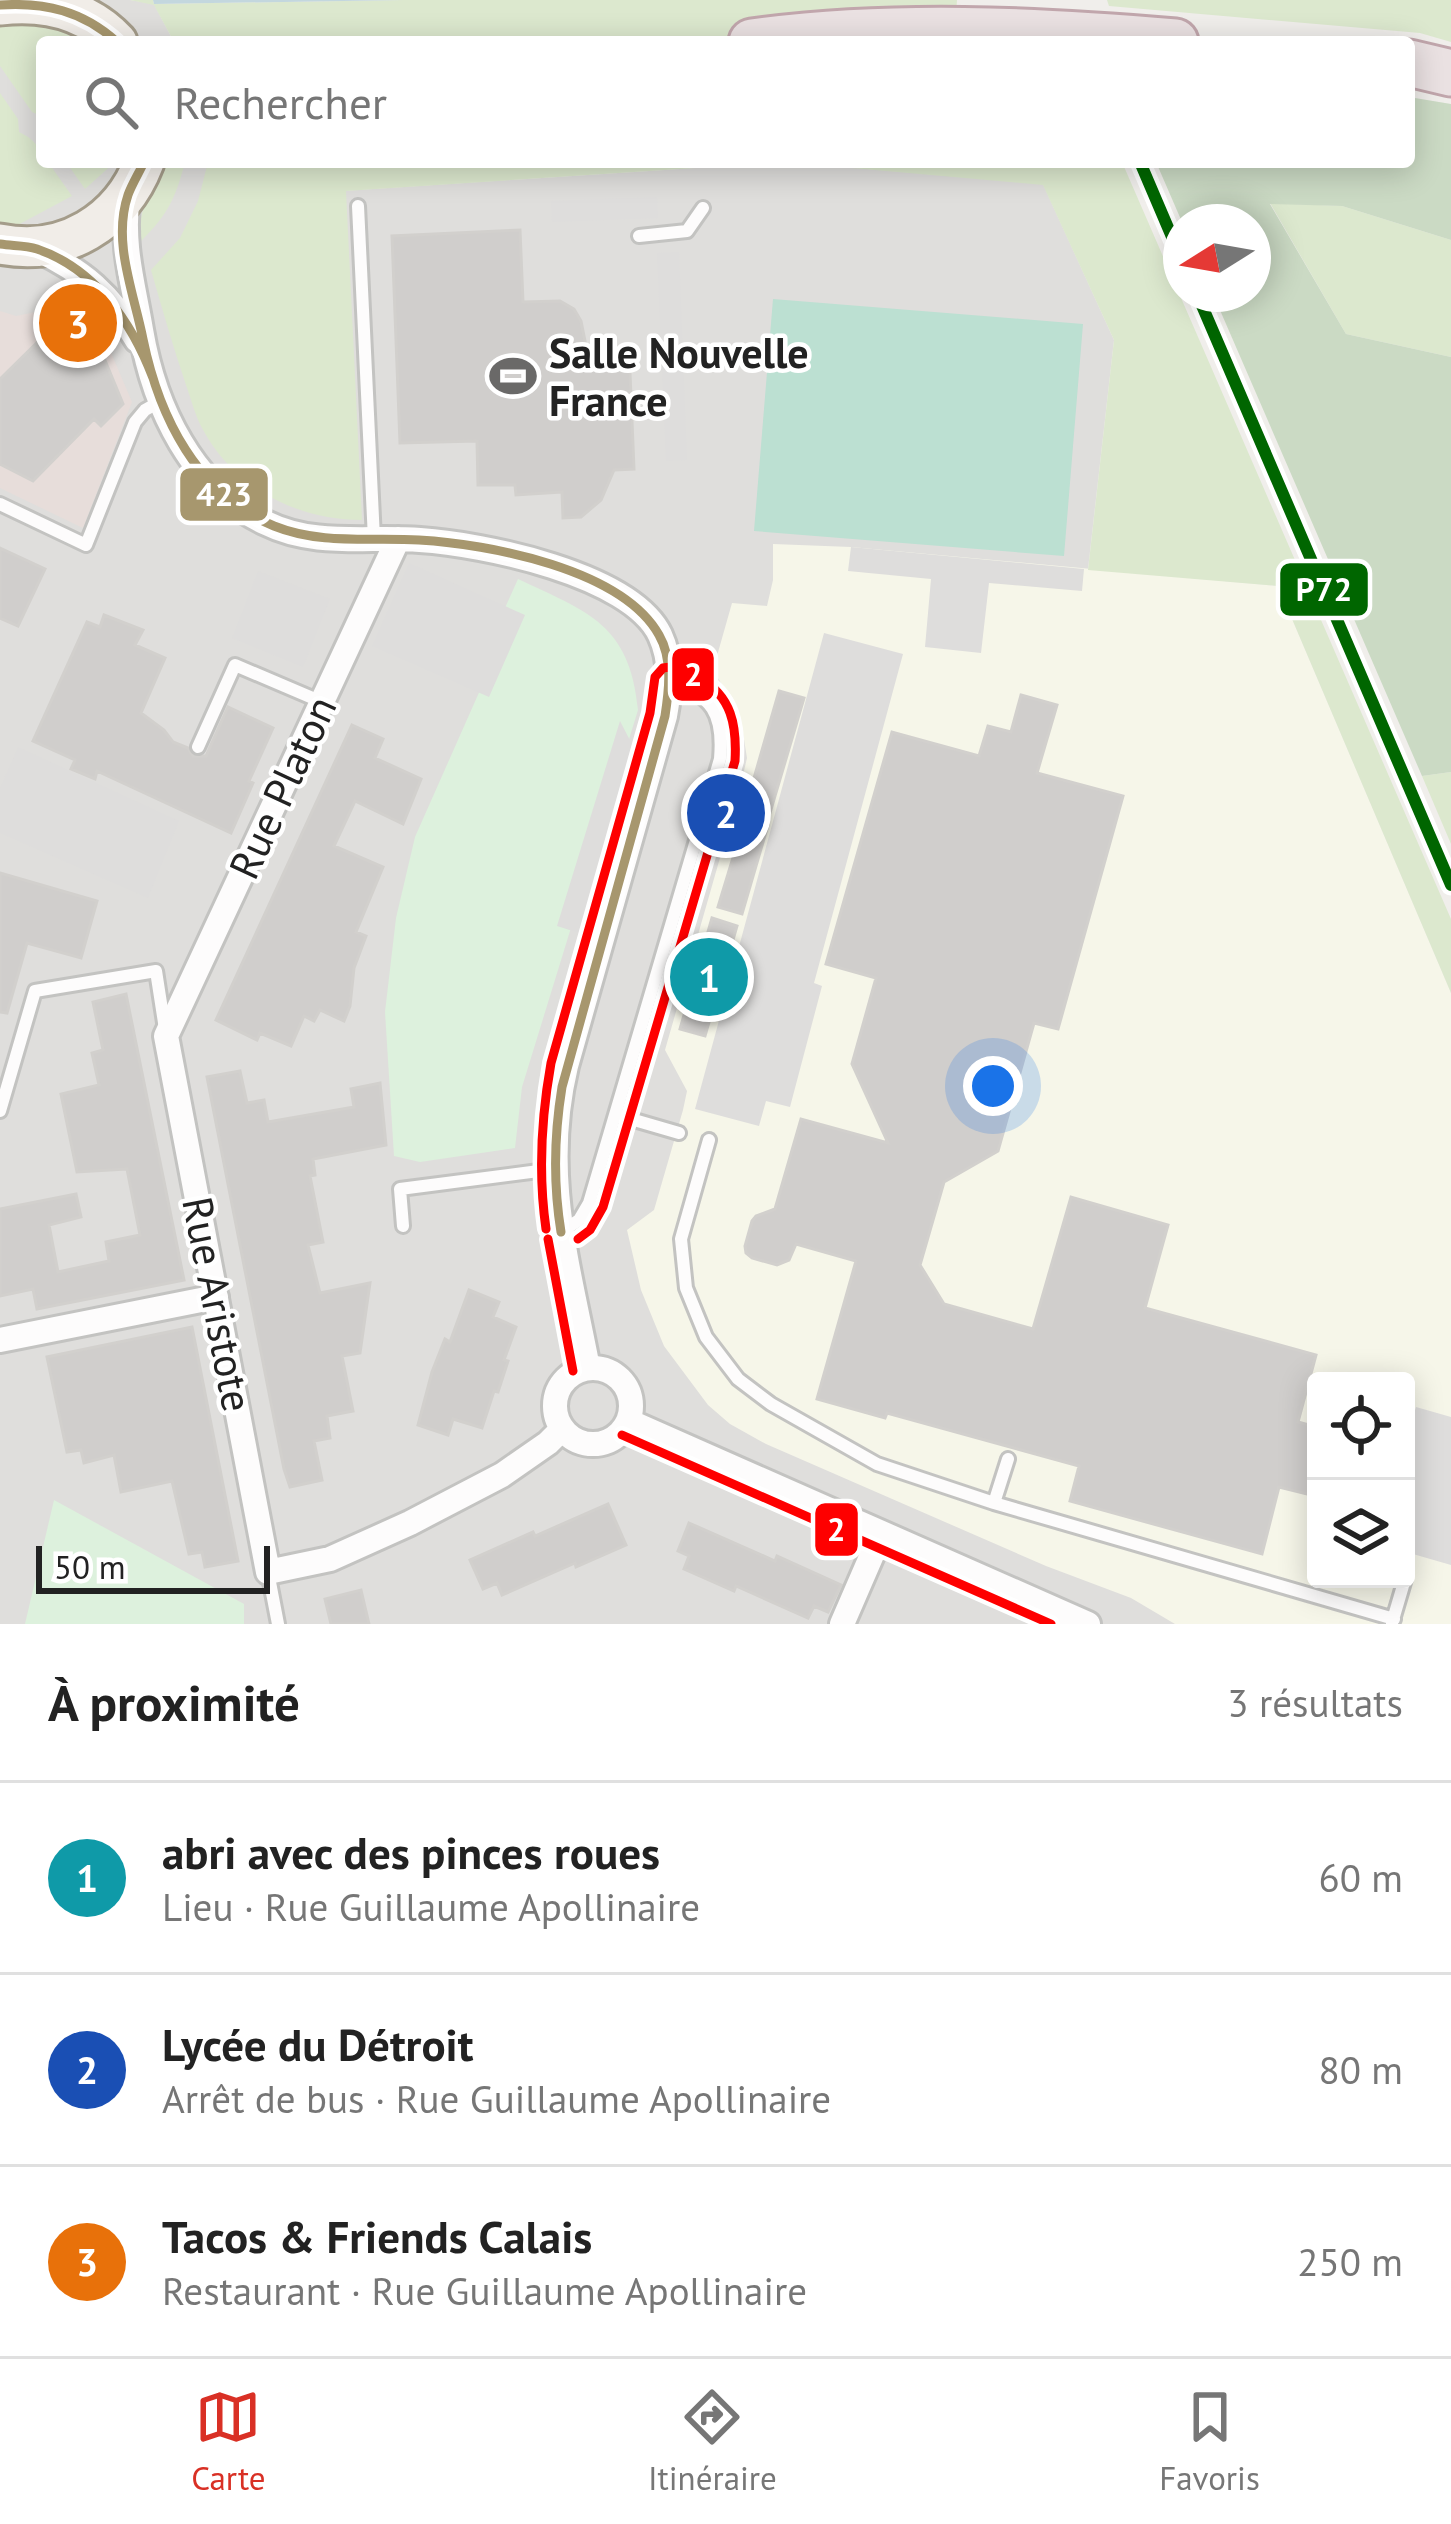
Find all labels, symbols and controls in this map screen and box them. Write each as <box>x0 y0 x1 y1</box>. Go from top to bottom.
search box <box>36 36 1415 168</box>
icon: search <box>78 69 144 135</box>
text: Rechercher <box>174 73 387 131</box>
north arrow <box>1163 204 1271 312</box>
pin: 3 <box>39 278 117 368</box>
place label: Salle Nouvelle France <box>549 325 809 428</box>
sports icon: Salle Nouvelle France <box>488 351 538 401</box>
line badge: 423 <box>178 466 270 523</box>
text: 423 <box>196 472 252 515</box>
line badge: P72 <box>1278 561 1370 618</box>
text: P72 <box>1296 567 1352 610</box>
line badge: 2 <box>670 646 716 703</box>
text: 2 <box>684 652 702 695</box>
street label: Rue Platon <box>216 687 348 887</box>
pin: 2 <box>687 768 765 858</box>
pin: 1 <box>670 932 748 1022</box>
your location <box>963 1056 1023 1116</box>
street label: Rue Aristote <box>170 1192 266 1416</box>
map controls <box>1307 1372 1415 1588</box>
button: locate <box>1307 1372 1415 1480</box>
button: layers <box>1307 1480 1415 1588</box>
line badge: 2 <box>813 1501 860 1558</box>
text: 2 <box>827 1507 845 1550</box>
scale bar <box>36 1540 270 1593</box>
text: 50 m <box>54 1545 126 1588</box>
text: À proximité <box>48 1669 300 1735</box>
text: 3 résultats <box>1227 1677 1403 1728</box>
text: abri avec des pinces roues <box>162 1823 660 1881</box>
text: 1 <box>76 1852 98 1903</box>
text: 60 m <box>1318 1852 1403 1903</box>
text: Lieu · Rue Guillaume Apollinaire <box>162 1881 700 1932</box>
text: Lycée du Détroit <box>162 2015 473 2073</box>
text: 2 <box>76 2044 98 2095</box>
text: 80 m <box>1318 2044 1403 2095</box>
text: Arrêt de bus · Rue Guillaume Apollinaire <box>162 2073 831 2124</box>
text: Tacos & Friends Calais <box>162 2207 592 2265</box>
text: 3 <box>76 2236 98 2287</box>
text: 250 m <box>1297 2236 1403 2287</box>
text: Restaurant · Rue Guillaume Apollinaire <box>162 2265 807 2316</box>
tab: Carte <box>191 2384 266 2499</box>
tab: Itinéraire <box>648 2384 777 2499</box>
tab: Favoris <box>1159 2384 1260 2499</box>

